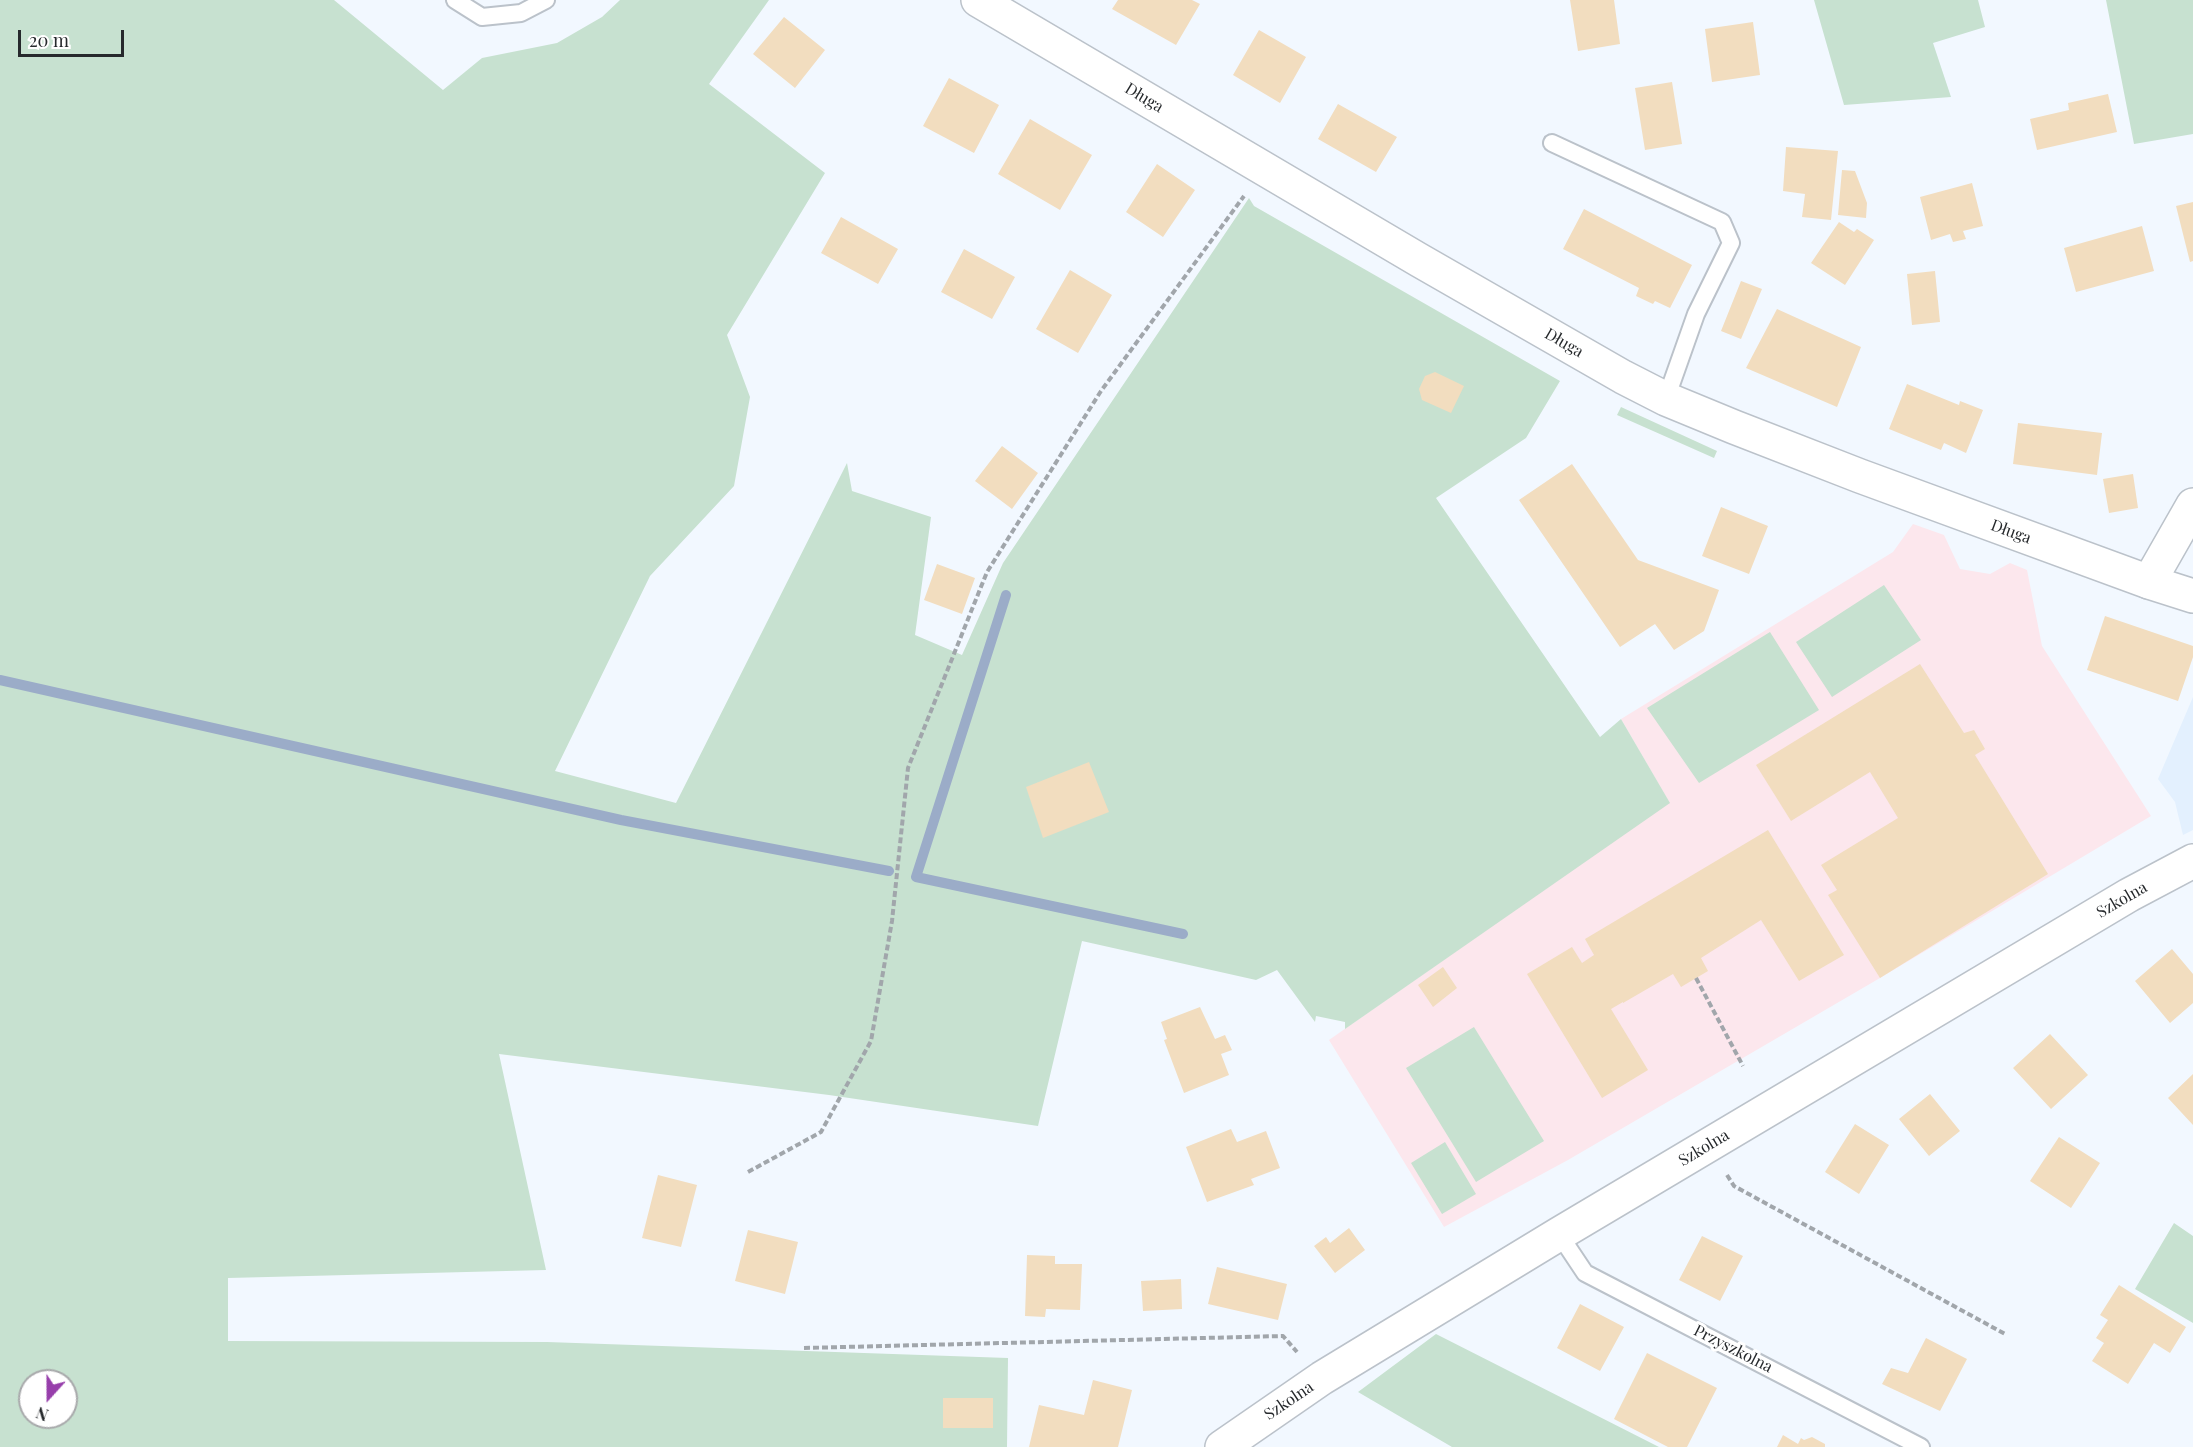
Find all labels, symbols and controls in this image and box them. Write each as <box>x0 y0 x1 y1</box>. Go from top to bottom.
scale bar <box>21 18 128 56</box>
text: 20 m <box>29 28 69 52</box>
street label: Długa <box>1121 79 1167 117</box>
street label: Długa <box>1541 324 1587 362</box>
street label: Długa <box>1988 516 2034 548</box>
street label: Szkolna <box>2093 878 2151 922</box>
street label: Szkolna <box>1675 1126 1733 1170</box>
street label: Przyszkolna <box>1690 1321 1776 1377</box>
north arrow <box>18 1369 78 1429</box>
street label: Szkolna <box>1261 1378 1317 1424</box>
text: N <box>33 1403 51 1426</box>

